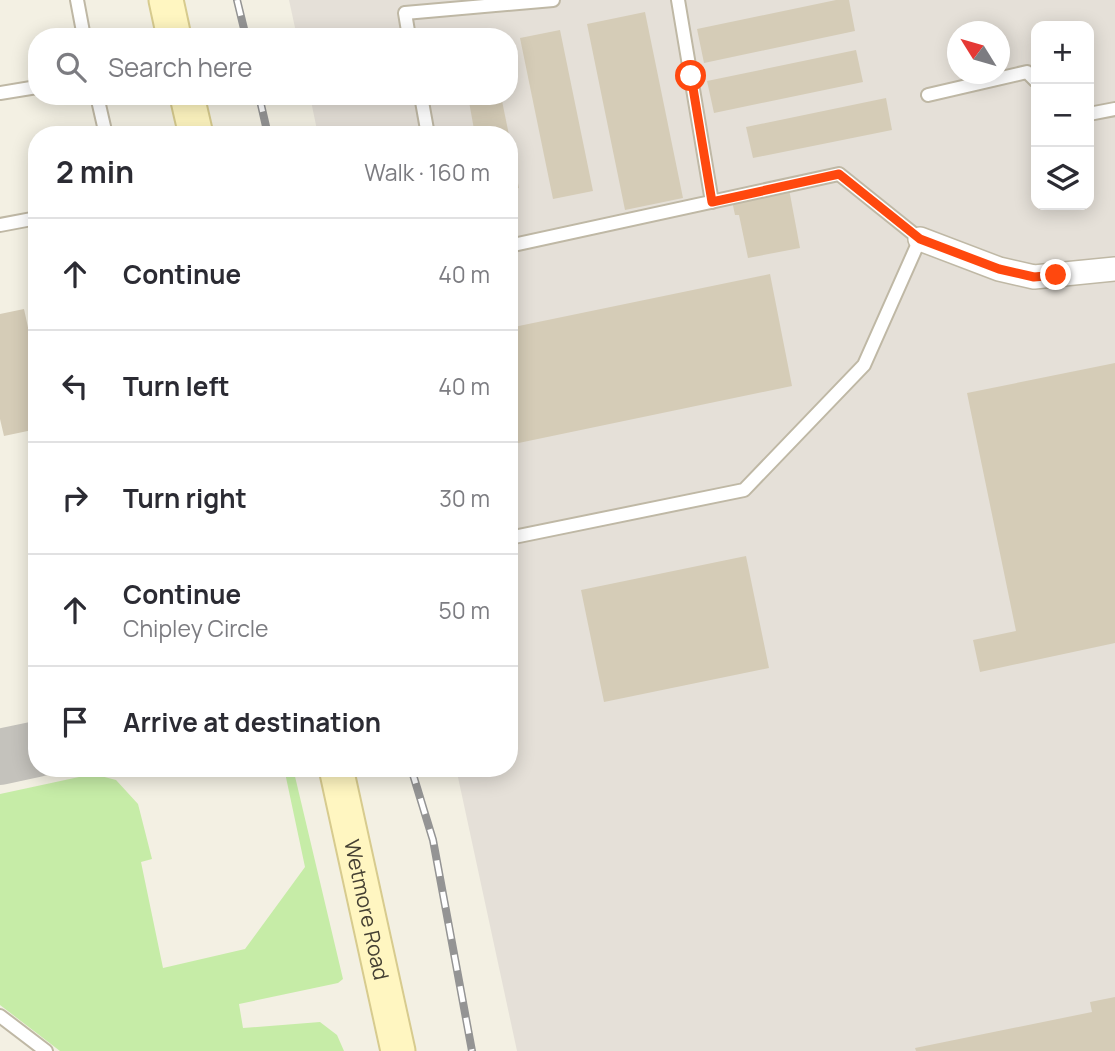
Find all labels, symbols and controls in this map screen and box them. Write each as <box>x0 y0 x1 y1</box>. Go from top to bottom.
north arrow <box>947 21 1010 84</box>
map controls <box>1031 21 1094 210</box>
button: + <box>1031 21 1094 84</box>
search box <box>28 28 518 105</box>
icon: search <box>52 48 90 86</box>
text: Search here <box>108 49 253 85</box>
route start <box>675 60 706 91</box>
button: − <box>1031 84 1094 147</box>
button: layers <box>1031 147 1094 210</box>
text: 2 min <box>56 151 134 192</box>
text: Walk · 160 m <box>364 156 490 188</box>
icon: ahead <box>56 255 94 293</box>
text: Continue <box>123 256 241 292</box>
text: 40 m <box>438 258 490 290</box>
route end <box>1040 259 1071 290</box>
icon: left <box>56 367 94 405</box>
text: Turn left <box>123 368 230 404</box>
text: 40 m <box>438 370 490 402</box>
icon: right <box>56 479 94 517</box>
text: Turn right <box>123 480 247 516</box>
text: 30 m <box>439 482 490 514</box>
text: Continue <box>123 576 241 612</box>
icon: ahead <box>56 591 94 629</box>
text: 50 m <box>439 594 490 626</box>
text: Chipley Circle <box>123 612 269 644</box>
icon: arrive <box>56 703 94 741</box>
text: Arrive at destination <box>123 704 381 740</box>
street label: Wetmore Road <box>338 837 396 982</box>

